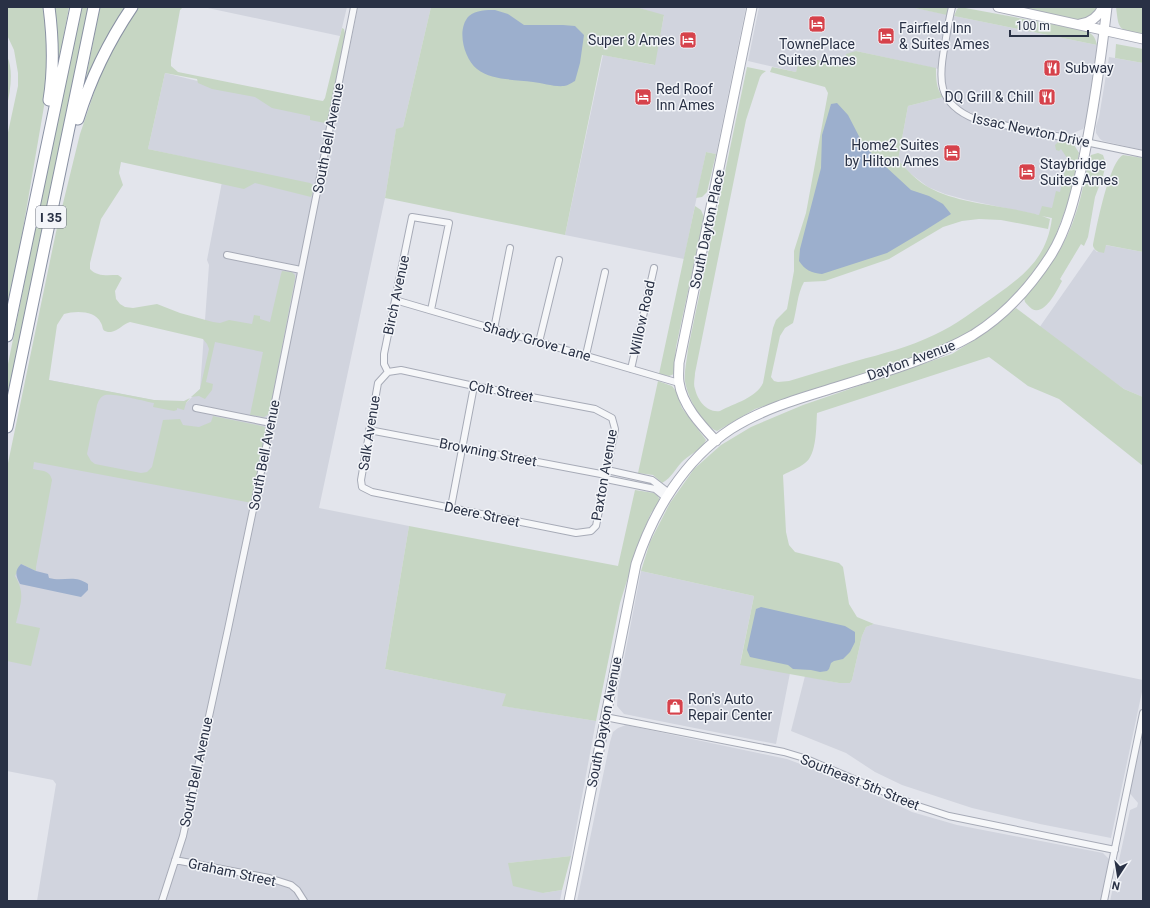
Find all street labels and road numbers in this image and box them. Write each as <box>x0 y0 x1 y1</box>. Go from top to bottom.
street label: South Bell Avenue <box>309 82 347 194</box>
street label: Issac Newton Drive <box>971 110 1091 150</box>
street label: South Dayton Place <box>687 168 727 290</box>
road number: I 35 <box>36 206 66 228</box>
street label: Birch Avenue <box>380 254 412 336</box>
street label: Willow Road <box>626 279 658 357</box>
street label: Shady Grove Lane <box>481 318 593 364</box>
street label: Dayton Avenue <box>865 337 957 383</box>
street label: Colt Street <box>467 377 535 405</box>
street label: Salk Avenue <box>355 394 383 472</box>
street label: South Bell Avenue <box>245 399 283 511</box>
street label: Paxton Avenue <box>588 428 620 522</box>
street label: Browning Street <box>438 435 539 469</box>
street label: Deere Street <box>443 498 521 530</box>
street label: South Dayton Avenue <box>584 655 624 789</box>
street label: South Bell Avenue <box>177 716 215 828</box>
street label: Southeast 5th Street <box>798 751 922 813</box>
street label: Graham Street <box>186 855 278 889</box>

